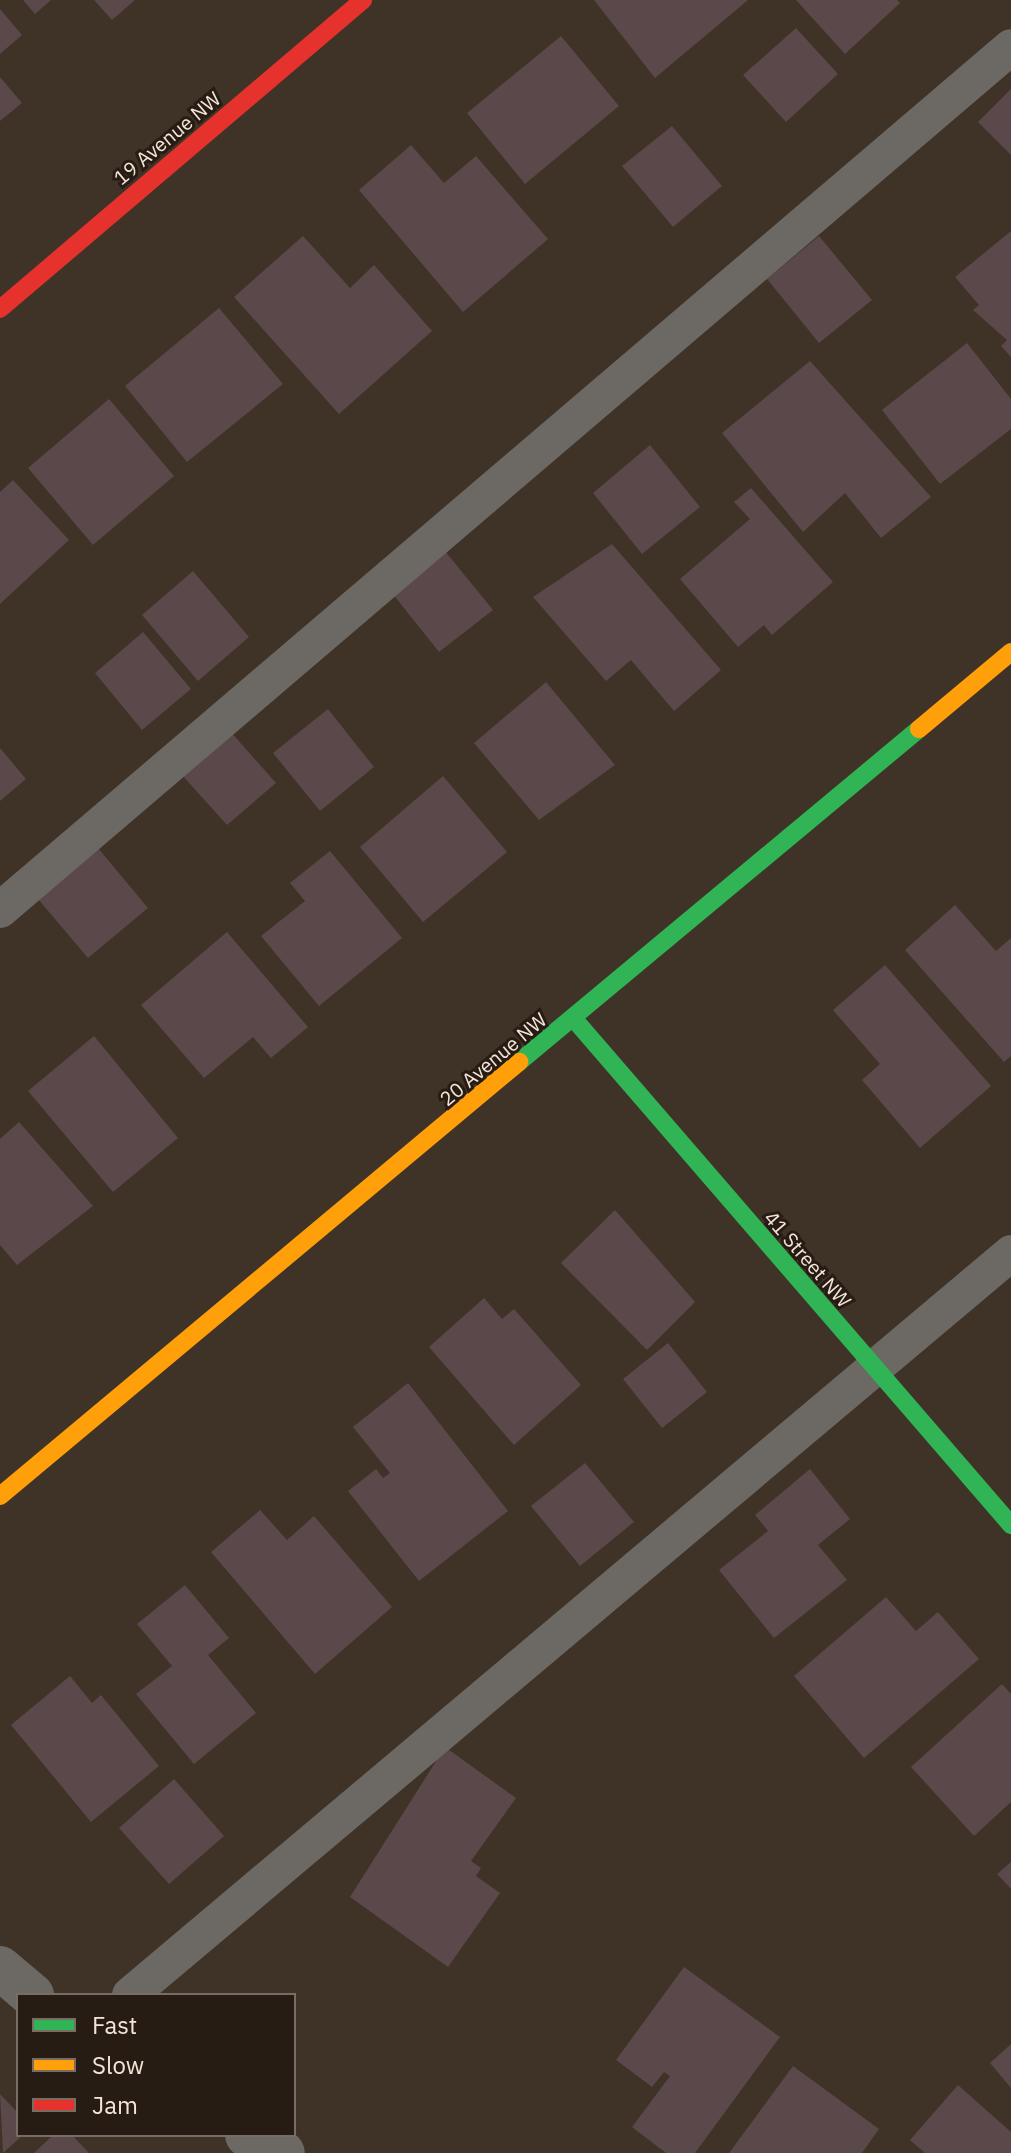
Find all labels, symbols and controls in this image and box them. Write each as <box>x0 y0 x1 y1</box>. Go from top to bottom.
street label: 19 Avenue NW <box>109 86 225 190</box>
street label: 20 Avenue NW <box>435 1007 551 1111</box>
street label: 41 Street NW <box>759 1206 857 1312</box>
legend <box>16 1993 296 2137</box>
text: Fast <box>92 2009 137 2041</box>
text: Slow <box>92 2049 144 2081</box>
text: Jam <box>92 2089 138 2121</box>

